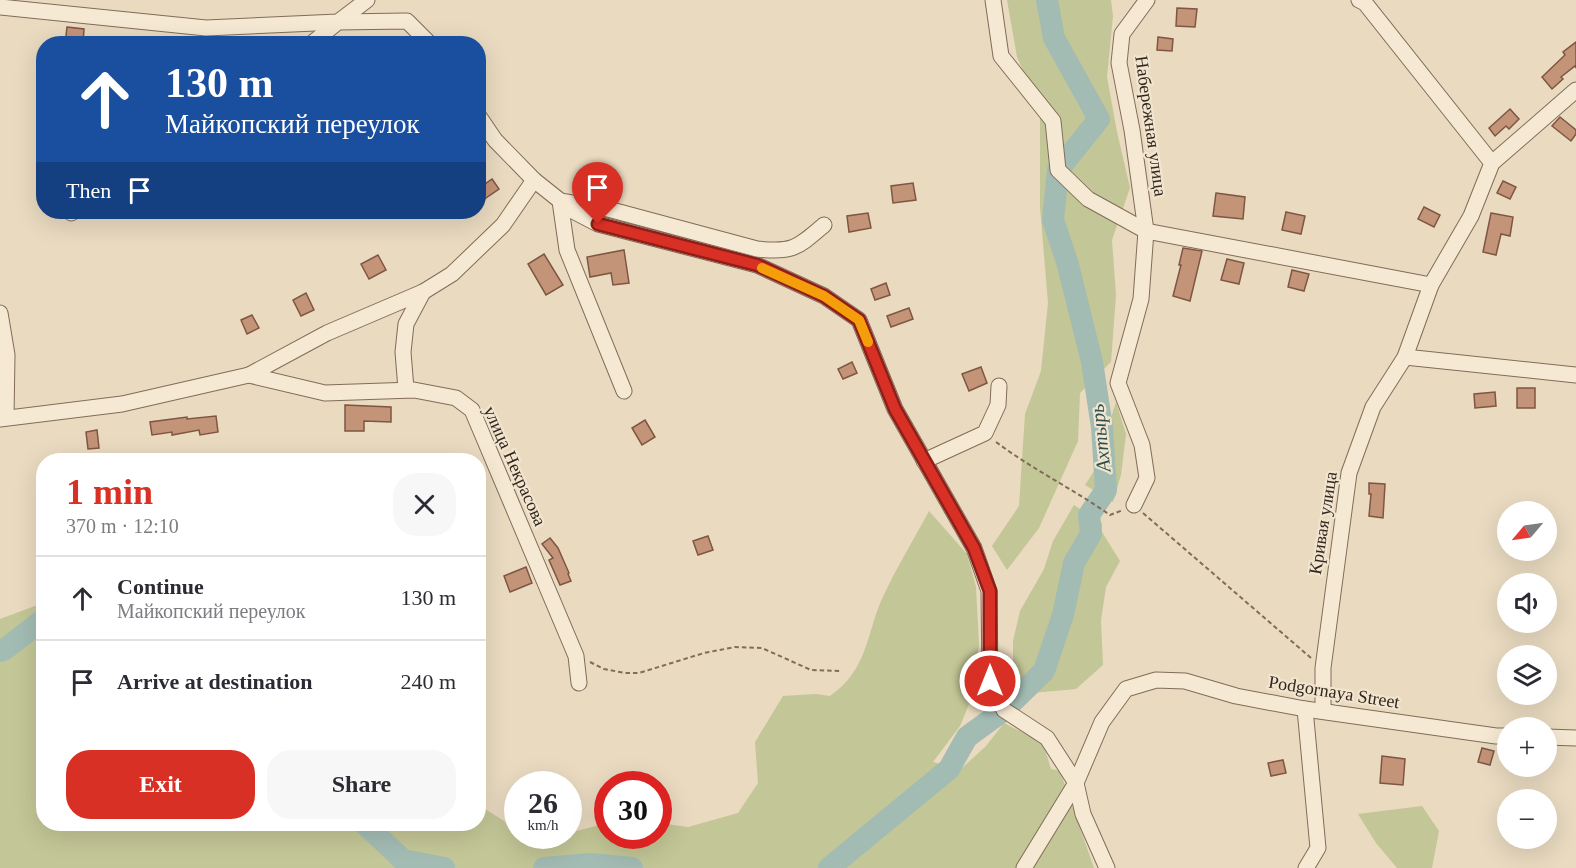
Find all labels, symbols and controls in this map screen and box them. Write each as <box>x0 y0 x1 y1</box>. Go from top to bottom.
street label: Набережная улица <box>1131 54 1171 198</box>
icon: ahead <box>66 60 144 138</box>
text: 130 m <box>165 60 274 106</box>
text: Майкопский переулок <box>165 109 420 139</box>
pin <box>572 162 623 224</box>
icon: arrive <box>581 171 614 204</box>
icon: arrive <box>123 174 156 207</box>
text: Then <box>66 178 111 203</box>
street label: улица Некрасова <box>480 403 550 529</box>
water label: Ахтырь <box>1085 403 1116 475</box>
street label: Кривая улица <box>1305 470 1341 576</box>
text: 1 min <box>66 472 153 512</box>
button: close <box>393 473 456 536</box>
north arrow <box>1497 501 1557 561</box>
map controls <box>1497 501 1557 849</box>
text: 370 m · 12:10 <box>66 515 179 537</box>
button: sound <box>1497 573 1557 633</box>
text: Continue <box>117 574 204 599</box>
icon: ahead <box>66 582 99 615</box>
text: 130 m <box>400 585 456 610</box>
text: Майкопский переулок <box>117 600 306 622</box>
button: layers <box>1497 645 1557 705</box>
position arrow <box>958 649 1022 713</box>
icon: arrive <box>66 666 99 699</box>
text: Arrive at destination <box>117 669 313 694</box>
text: 240 m <box>400 669 456 694</box>
street label: Podgornaya Street <box>1267 672 1401 712</box>
button: + <box>1497 717 1557 777</box>
button: Exit <box>66 750 255 819</box>
button: Share <box>267 750 456 819</box>
speed limit sign: 30 <box>594 771 672 849</box>
text: 26 <box>528 786 558 819</box>
button: − <box>1497 789 1557 849</box>
text: km/h <box>528 817 558 833</box>

